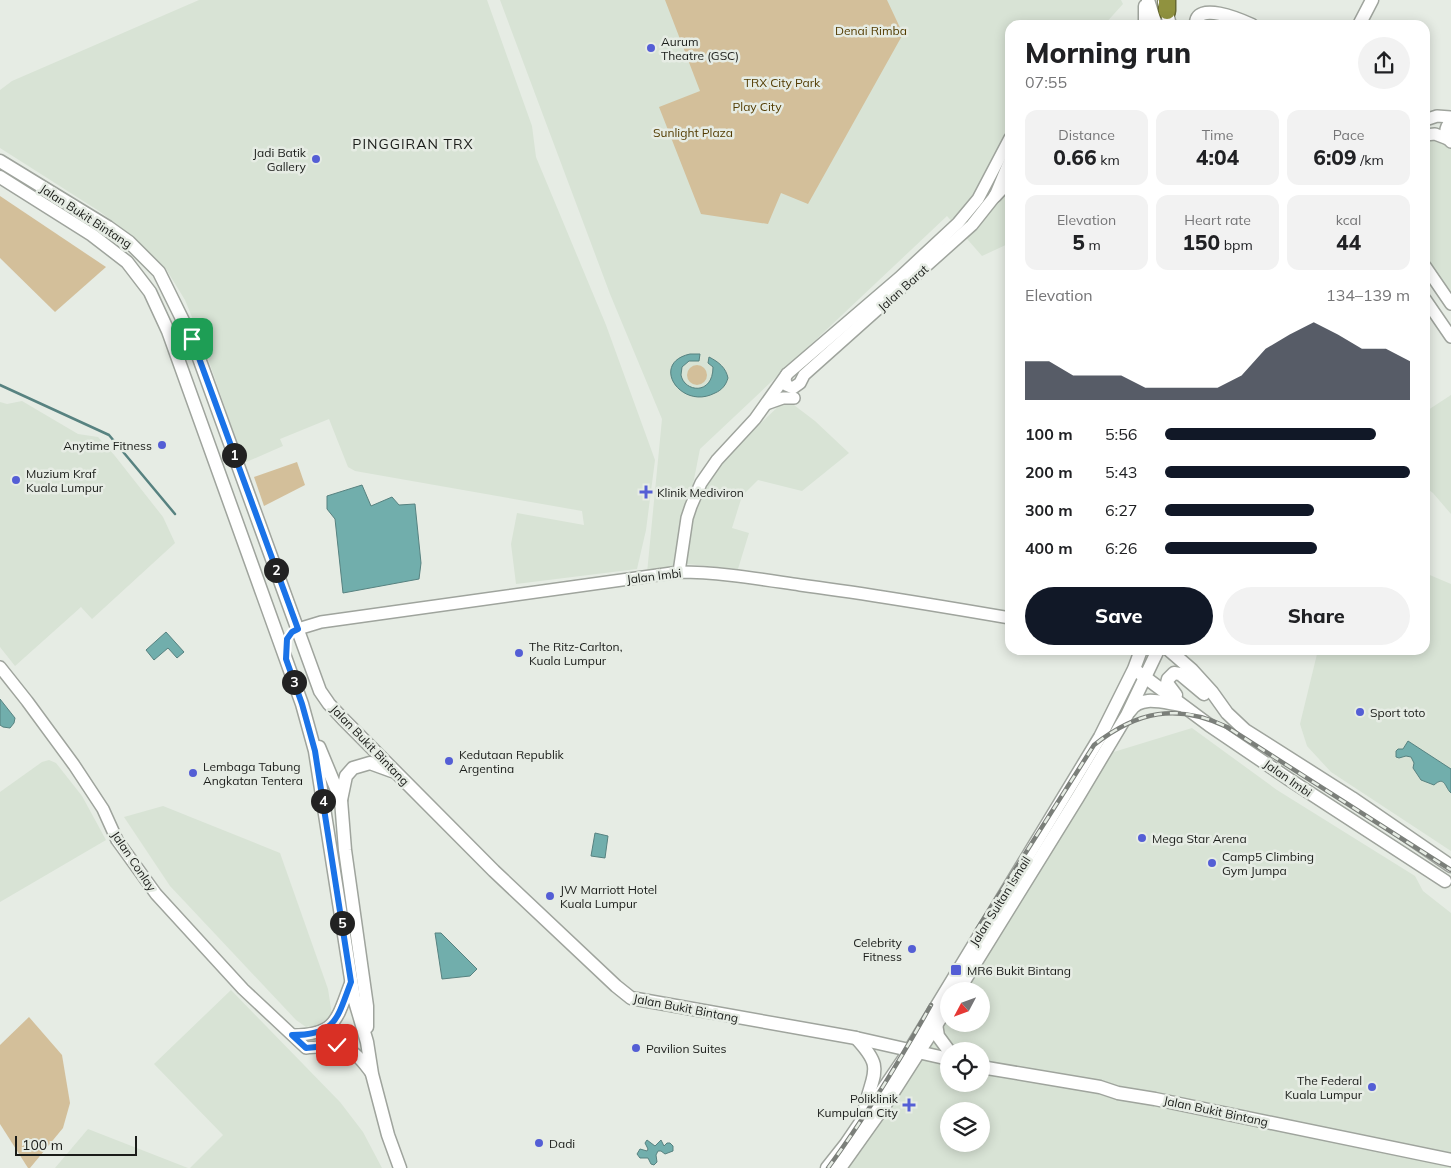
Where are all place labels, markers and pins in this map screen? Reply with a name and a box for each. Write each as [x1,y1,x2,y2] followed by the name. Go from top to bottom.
[661,34,739,63] place label: Aurum Theatre (GSC)
[645,42,657,54] marker: Aurum Theatre (GSC)
[253,145,307,174] place label: Jadi Batik Gallery
[310,153,322,165] marker: Jadi Batik Gallery
[171,318,213,360] pin
[63,438,152,453] place label: Anytime Fitness
[156,439,168,451] marker: Anytime Fitness
[222,442,246,468] pin: 1
[26,466,104,495] place label: Muzium Kraf Kuala Lumpur
[10,474,22,486] marker: Muzium Kraf Kuala Lumpur
[639,485,653,499] marker: Klinik Mediviron
[657,485,744,500] place label: Klinik Mediviron
[264,558,288,582] pin: 2
[529,639,622,668] place label: The Ritz-Carlton, Kuala Lumpur
[513,647,525,659] marker: The Ritz-Carlton, Kuala Lumpur
[282,670,306,694] pin: 3
[1370,705,1426,720] place label: Sport toto
[1354,706,1366,718] marker: Sport toto
[459,747,565,776] place label: Kedutaan Republik Argentina
[443,755,455,767] marker: Kedutaan Republik Argentina
[203,759,303,788] place label: Lembaga Tabung Angkatan Tentera
[187,767,199,779] marker: Lembaga Tabung Angkatan Tentera
[310,788,336,814] pin: 4
[1152,831,1247,846] place label: Mega Star Arena
[1136,832,1148,844] marker: Mega Star Arena
[1222,849,1314,878] place label: Camp5 Climbing Gym Jumpa
[1206,857,1218,869] marker: Camp5 Climbing Gym Jumpa
[560,882,657,911] place label: JW Marriott Hotel Kuala Lumpur
[544,890,556,902] marker: JW Marriott Hotel Kuala Lumpur
[330,910,354,936] pin: 5
[853,935,903,964] place label: Celebrity Fitness
[906,943,918,955] marker: Celebrity Fitness
[949,963,963,977] marker: MR6 Bukit Bintang
[967,963,1071,978] place label: MR6 Bukit Bintang
[316,1024,358,1066] pin
[646,1041,727,1056] place label: Pavilion Suites
[630,1042,642,1054] marker: Pavilion Suites
[1285,1073,1363,1102] place label: The Federal Kuala Lumpur
[1366,1081,1378,1093] marker: The Federal Kuala Lumpur
[817,1091,899,1120] place label: Poliklinik Kumpulan City
[902,1098,916,1112] marker: Poliklinik Kumpulan City
[549,1136,575,1151] place label: Dadi
[533,1137,545,1149] marker: Dadi

